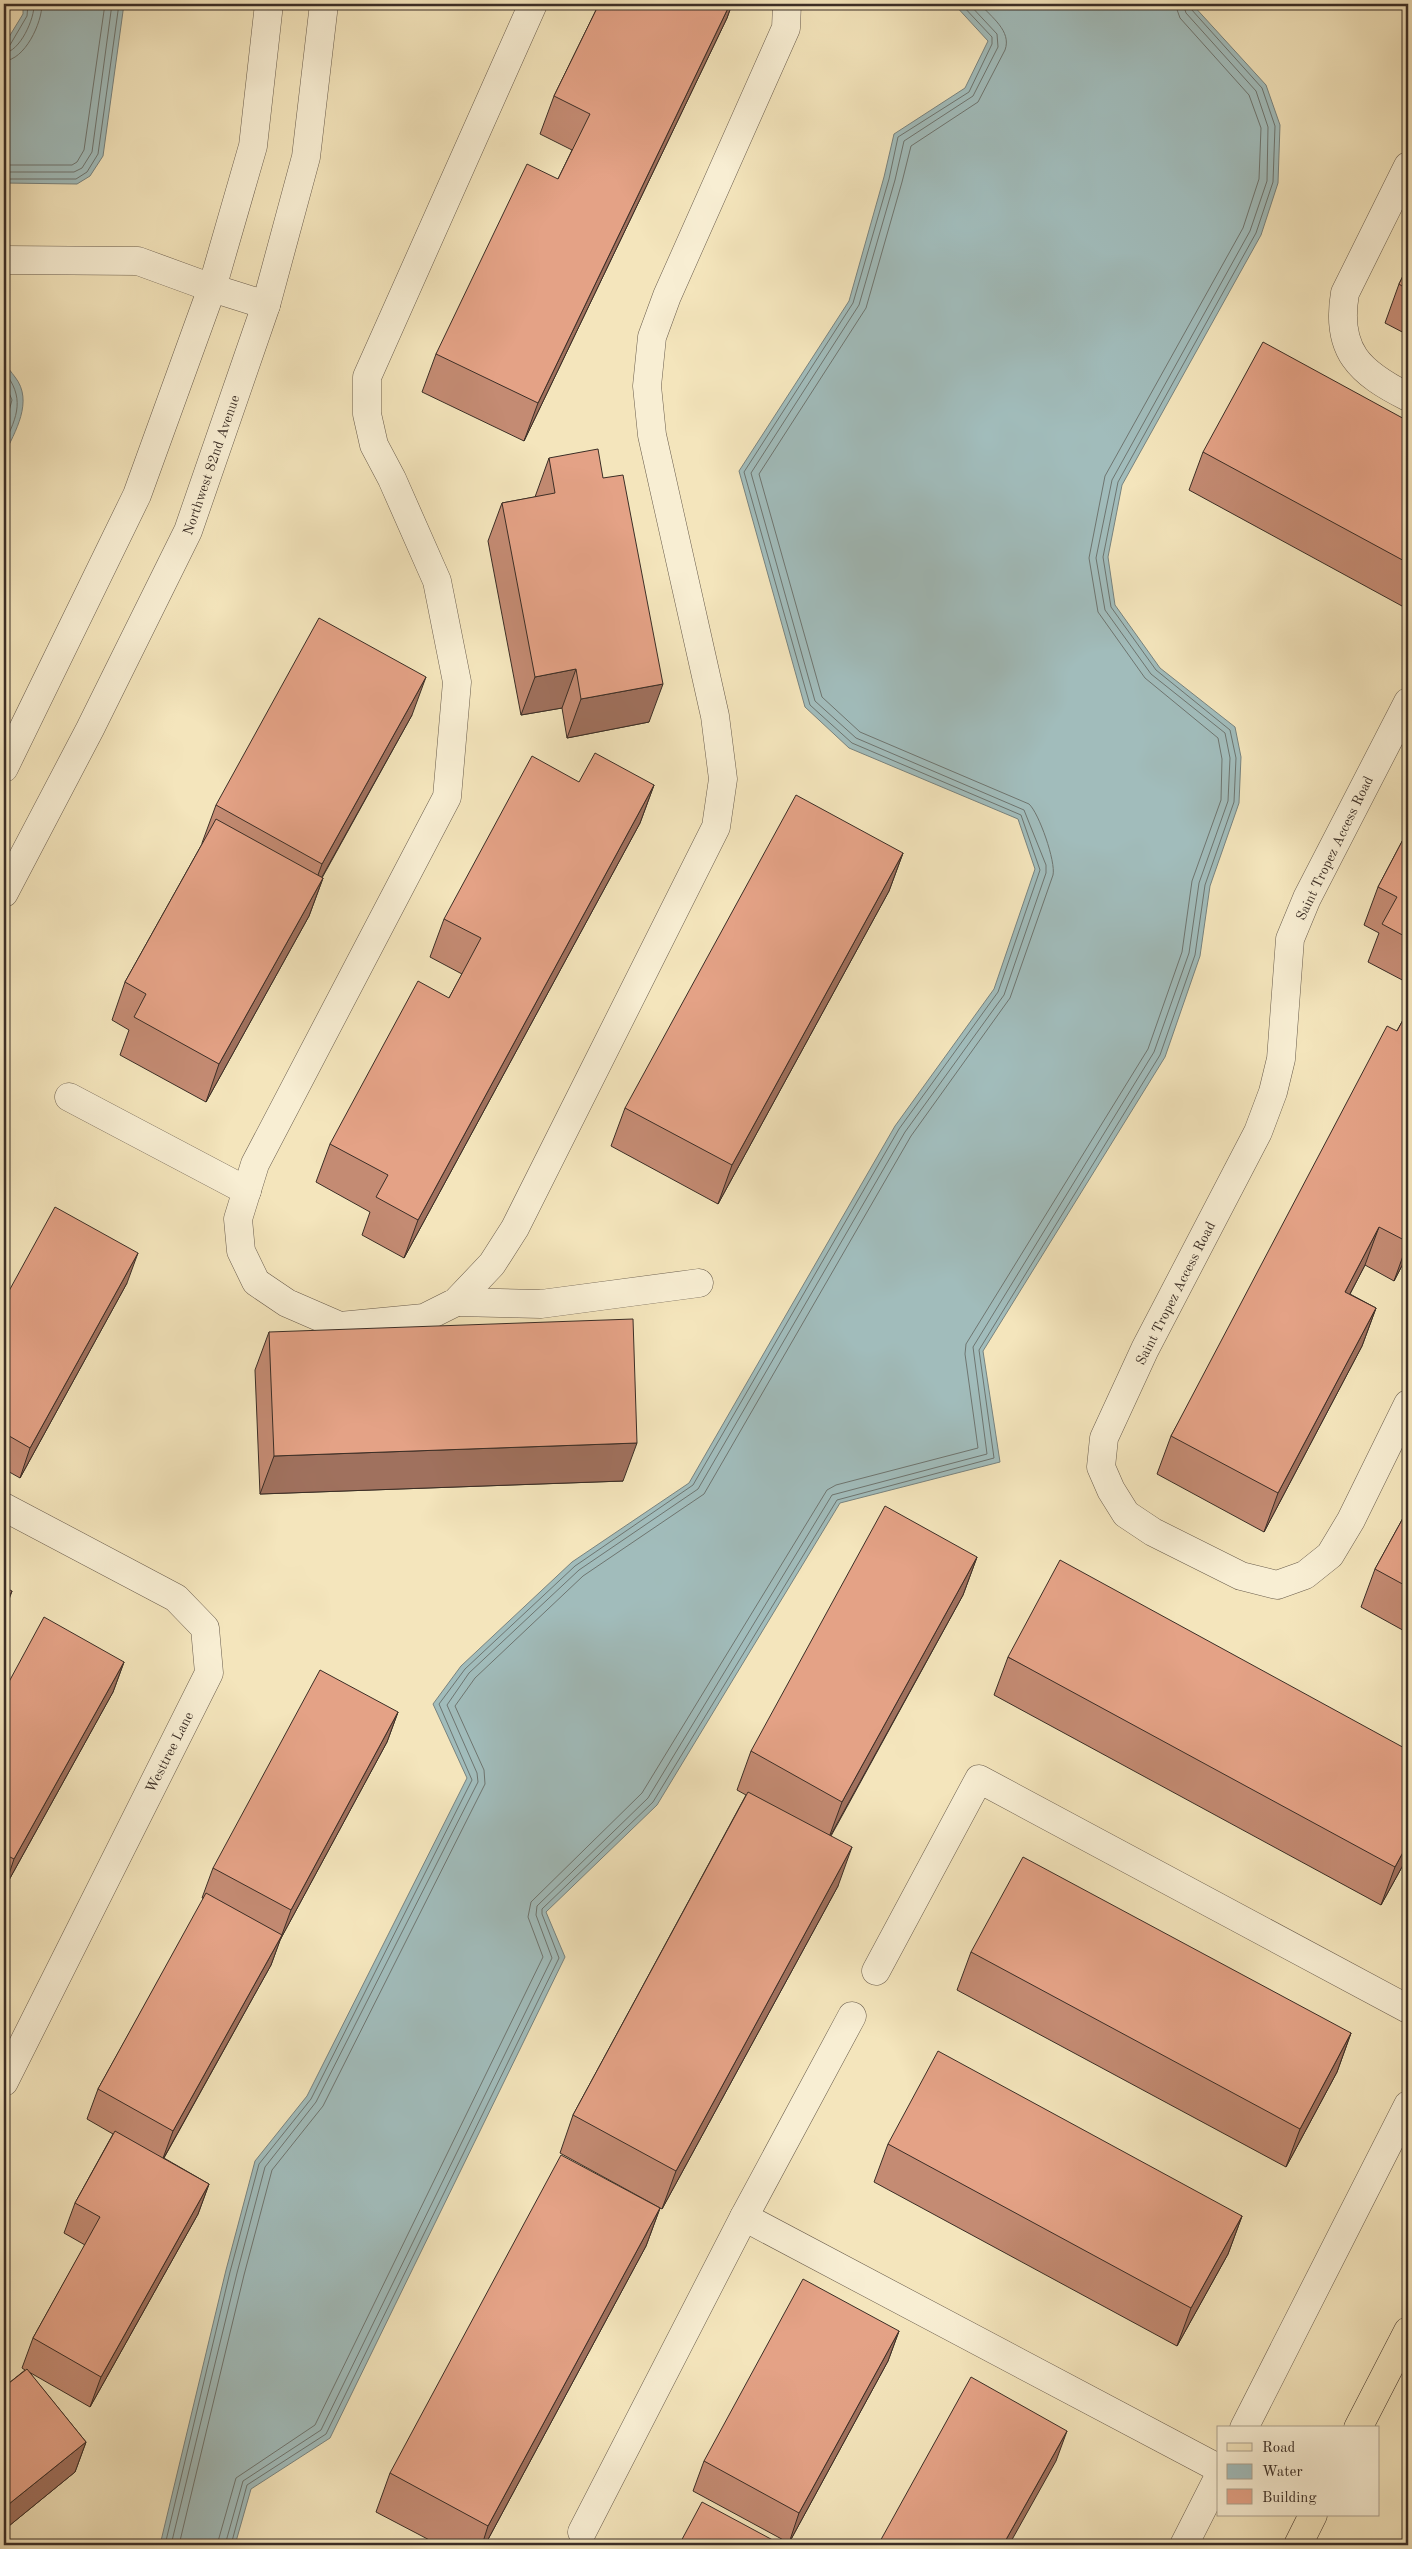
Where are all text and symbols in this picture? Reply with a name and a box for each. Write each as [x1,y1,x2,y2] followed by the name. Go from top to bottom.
[181,393,242,537] street label: Northwest 82nd Avenue
[1294,774,1376,923] street label: Saint Tropez Access Road
[1134,1220,1218,1367] street label: Saint Tropez Access Road
[144,1710,196,1795] street label: Westtree Lane
[1217,2426,1380,2516] legend
[1262,2441,1296,2456] text: Road
[1262,2465,1303,2480] text: Water
[1262,2491,1317,2506] text: Building

